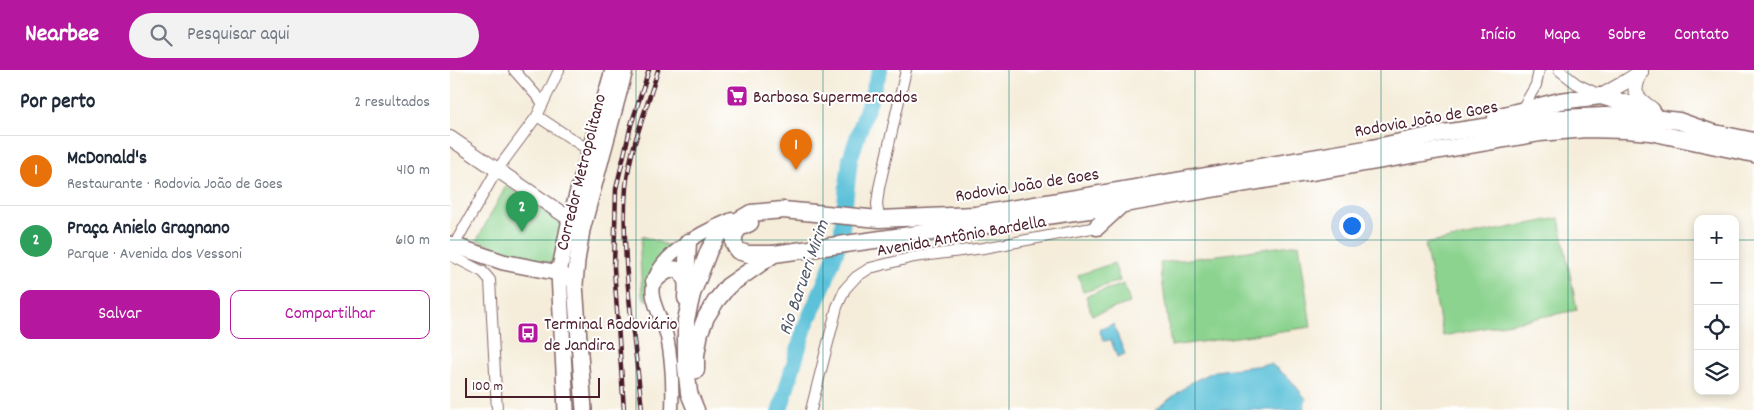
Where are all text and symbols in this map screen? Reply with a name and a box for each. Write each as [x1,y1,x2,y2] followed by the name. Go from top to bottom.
[129,13,479,58] search box
[25,18,99,52] text: Nearbee
[147,21,175,49] icon: search
[187,22,290,49] text: Pesquisar aqui
[1480,23,1516,48] text: Início
[1544,23,1580,48] text: Mapa
[1608,23,1646,48] text: Sobre
[1674,23,1729,48] text: Contato
[725,84,749,108] supermarket icon: Barbosa Supermercados
[753,86,918,111] place label: Barbosa Supermercados
[20,88,95,118] text: Por perto
[354,91,430,114] text: 2 resultados
[551,92,614,254] street label: Corredor Metropolitano
[1353,96,1500,145] street label: Rodovia João de Goes
[780,129,812,170] pin: 1
[67,146,147,173] text: McDonald's
[34,159,38,182] text: 1
[396,159,430,182] text: 410 m
[954,163,1101,210] street label: Rodovia João de Goes
[67,173,283,196] text: Restaurante · Rodovia João de Goes
[506,191,538,232] pin: 2
[875,210,1049,265] street label: Avenida Antônio Bardella
[1339,213,1365,239] your location
[1694,215,1739,395] map controls
[1694,215,1739,260] button: +
[67,216,230,243] text: Praça Anielo Gragnano
[773,216,838,339] water label: Rio Barueri Mirim
[33,229,40,252] text: 2
[395,229,430,252] text: 610 m
[67,243,242,266] text: Parque · Avenida dos Vessoni
[1694,260,1739,305] button: −
[20,290,220,339] button: Salvar
[230,290,430,339] button: Compartilhar
[1694,305,1739,350] button: locate
[544,313,678,359] place label: Terminal Rodoviário de Jandira
[516,321,540,345] bus stop icon: Terminal Rodoviário de Jandira
[1694,350,1739,395] button: layers
[465,375,600,398] scale bar
[472,377,503,397] text: 100 m

